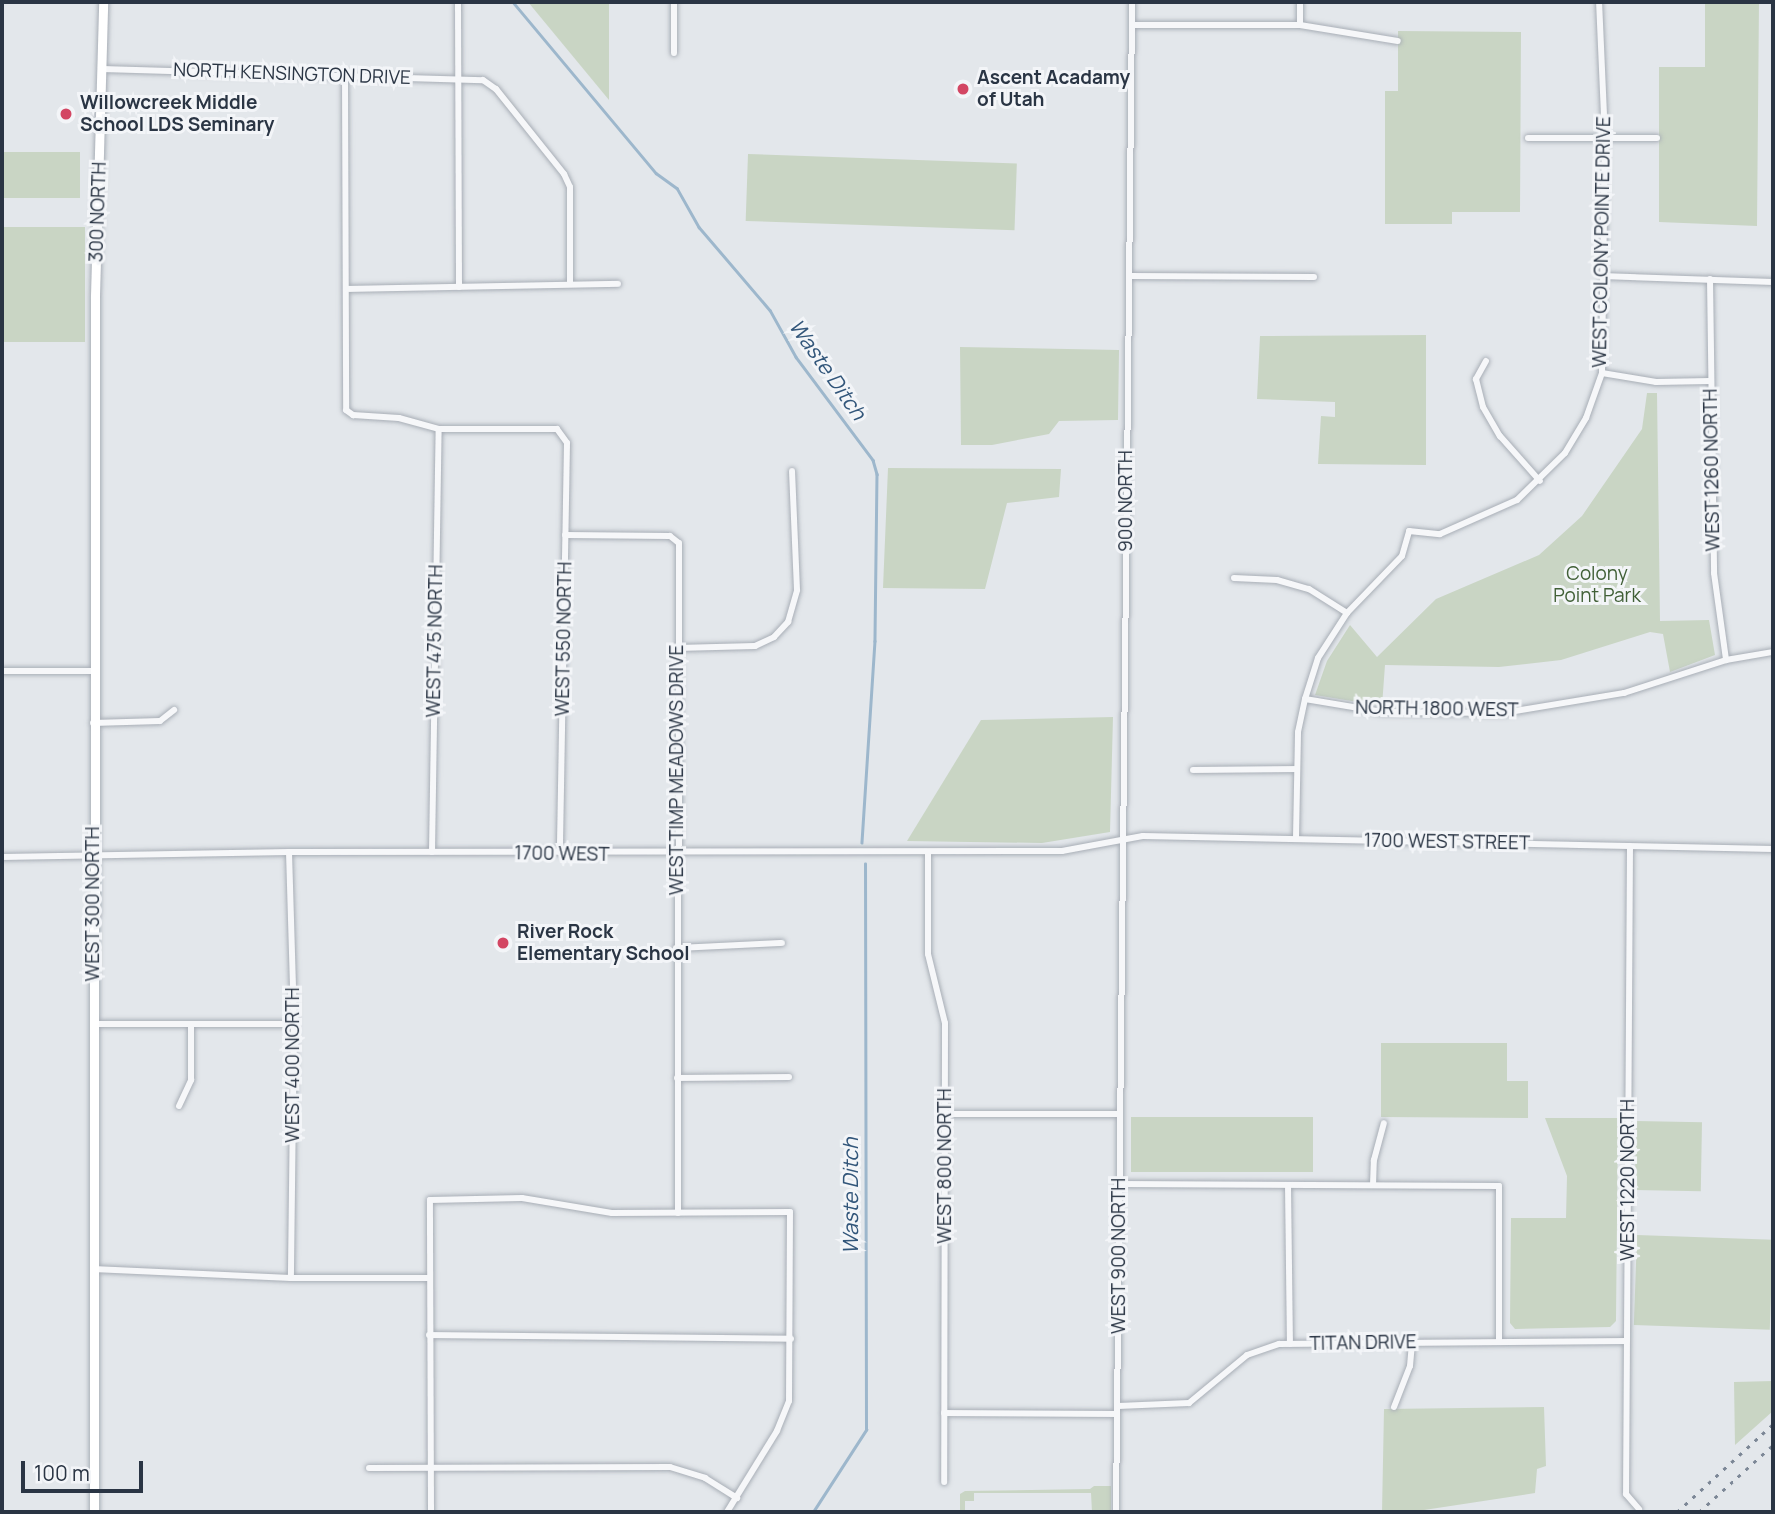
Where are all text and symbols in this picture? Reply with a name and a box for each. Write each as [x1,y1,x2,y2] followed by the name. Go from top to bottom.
[173,58,411,90] street label: NORTH KENSINGTON DRIVE
[977,67,1130,111] place label: Ascent Acadamy of Utah
[955,81,971,97] marker: Ascent Acadamy of Utah
[80,92,274,136] place label: Willowcreek Middle School LDS Seminary
[58,106,74,122] marker: Willowcreek Middle School LDS Seminary
[1588,115,1616,369] street label: WEST COLONY POINTE DRIVE
[85,161,111,263] street label: 300 NORTH
[784,314,872,424] water label: Waste Ditch
[1699,388,1725,552] street label: WEST 1260 NORTH
[1115,450,1137,552] street label: 900 NORTH
[551,561,577,717] street label: WEST 550 NORTH
[1553,563,1641,607] park label: Colony Point Park
[422,564,448,718] street label: WEST 475 NORTH
[666,644,688,896] street label: WEST TIMP MEADOWS DRIVE
[1355,696,1519,722] street label: NORTH 1800 WEST
[82,826,104,982] street label: WEST 300 NORTH
[1363,829,1531,855] street label: 1700 WEST STREET
[514,842,610,866] street label: 1700 WEST
[517,921,690,965] place label: River Rock Elementary School
[495,935,511,951] marker: River Rock Elementary School
[282,987,304,1143] street label: WEST 400 NORTH
[934,1088,956,1244] street label: WEST 800 NORTH
[1617,1099,1639,1261] street label: WEST 1220 NORTH
[837,1138,863,1254] water label: Waste Ditch
[1108,1178,1130,1334] street label: WEST 900 NORTH
[1309,1331,1417,1355] street label: TITAN DRIVE
[24,1448,147,1492] scale bar
[34,1459,90,1487] text: 100 m

